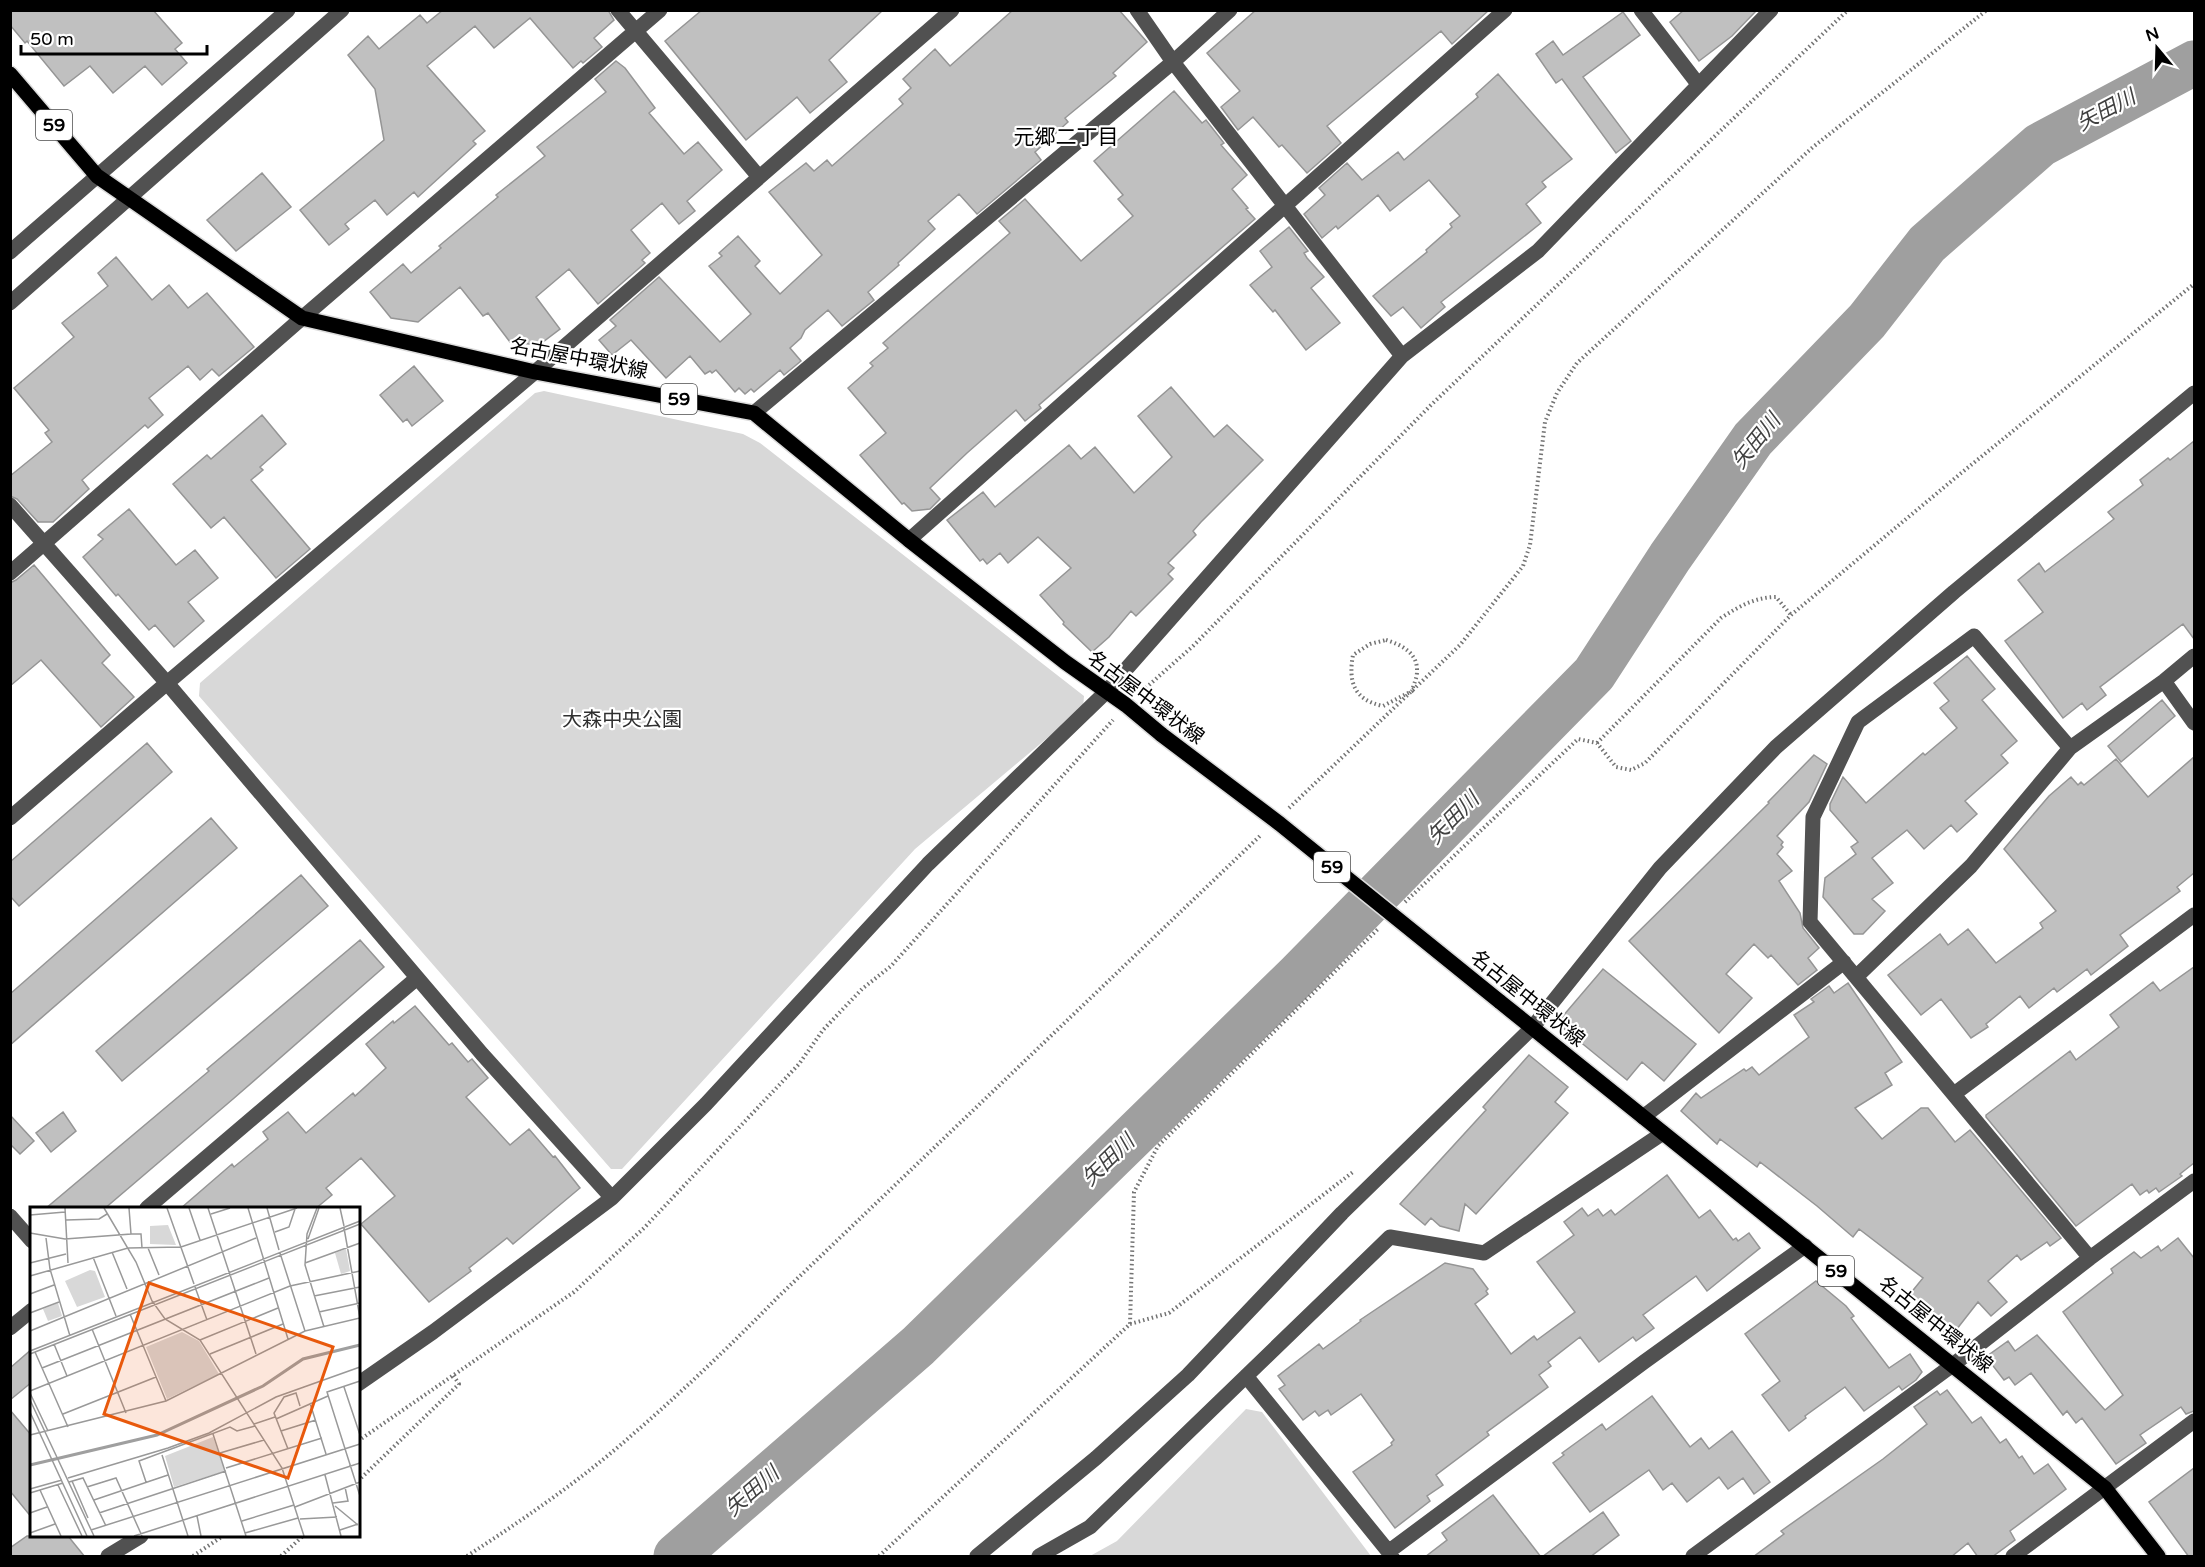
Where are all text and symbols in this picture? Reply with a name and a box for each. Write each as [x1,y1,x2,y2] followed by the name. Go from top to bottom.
[21,18,207,56] scale bar
[2127,18,2187,78] north arrow
[2143,23,2162,46] text: N
[30,28,74,50] text: 50 m
[2073,84,2142,136] water label: 矢田川
[36,110,72,140] road number: 59
[1014,125,1119,150] district label: 元郷二丁目
[508,334,650,384] street label: 名古屋中環状線
[661,384,697,414] road number: 59
[1727,407,1787,474] water label: 矢田川
[1082,646,1209,750] street label: 名古屋中環状線
[562,708,682,732] park label: 大森中央公園
[1422,786,1486,849] water label: 矢田川
[1314,852,1350,882] road number: 59
[1465,945,1589,1052] street label: 名古屋中環状線
[1077,1128,1141,1191] water label: 矢田川
[30,1207,360,1537] inset map
[1818,1256,1854,1286] road number: 59
[1873,1271,1997,1378] street label: 名古屋中環状線
[720,1460,786,1521] water label: 矢田川

